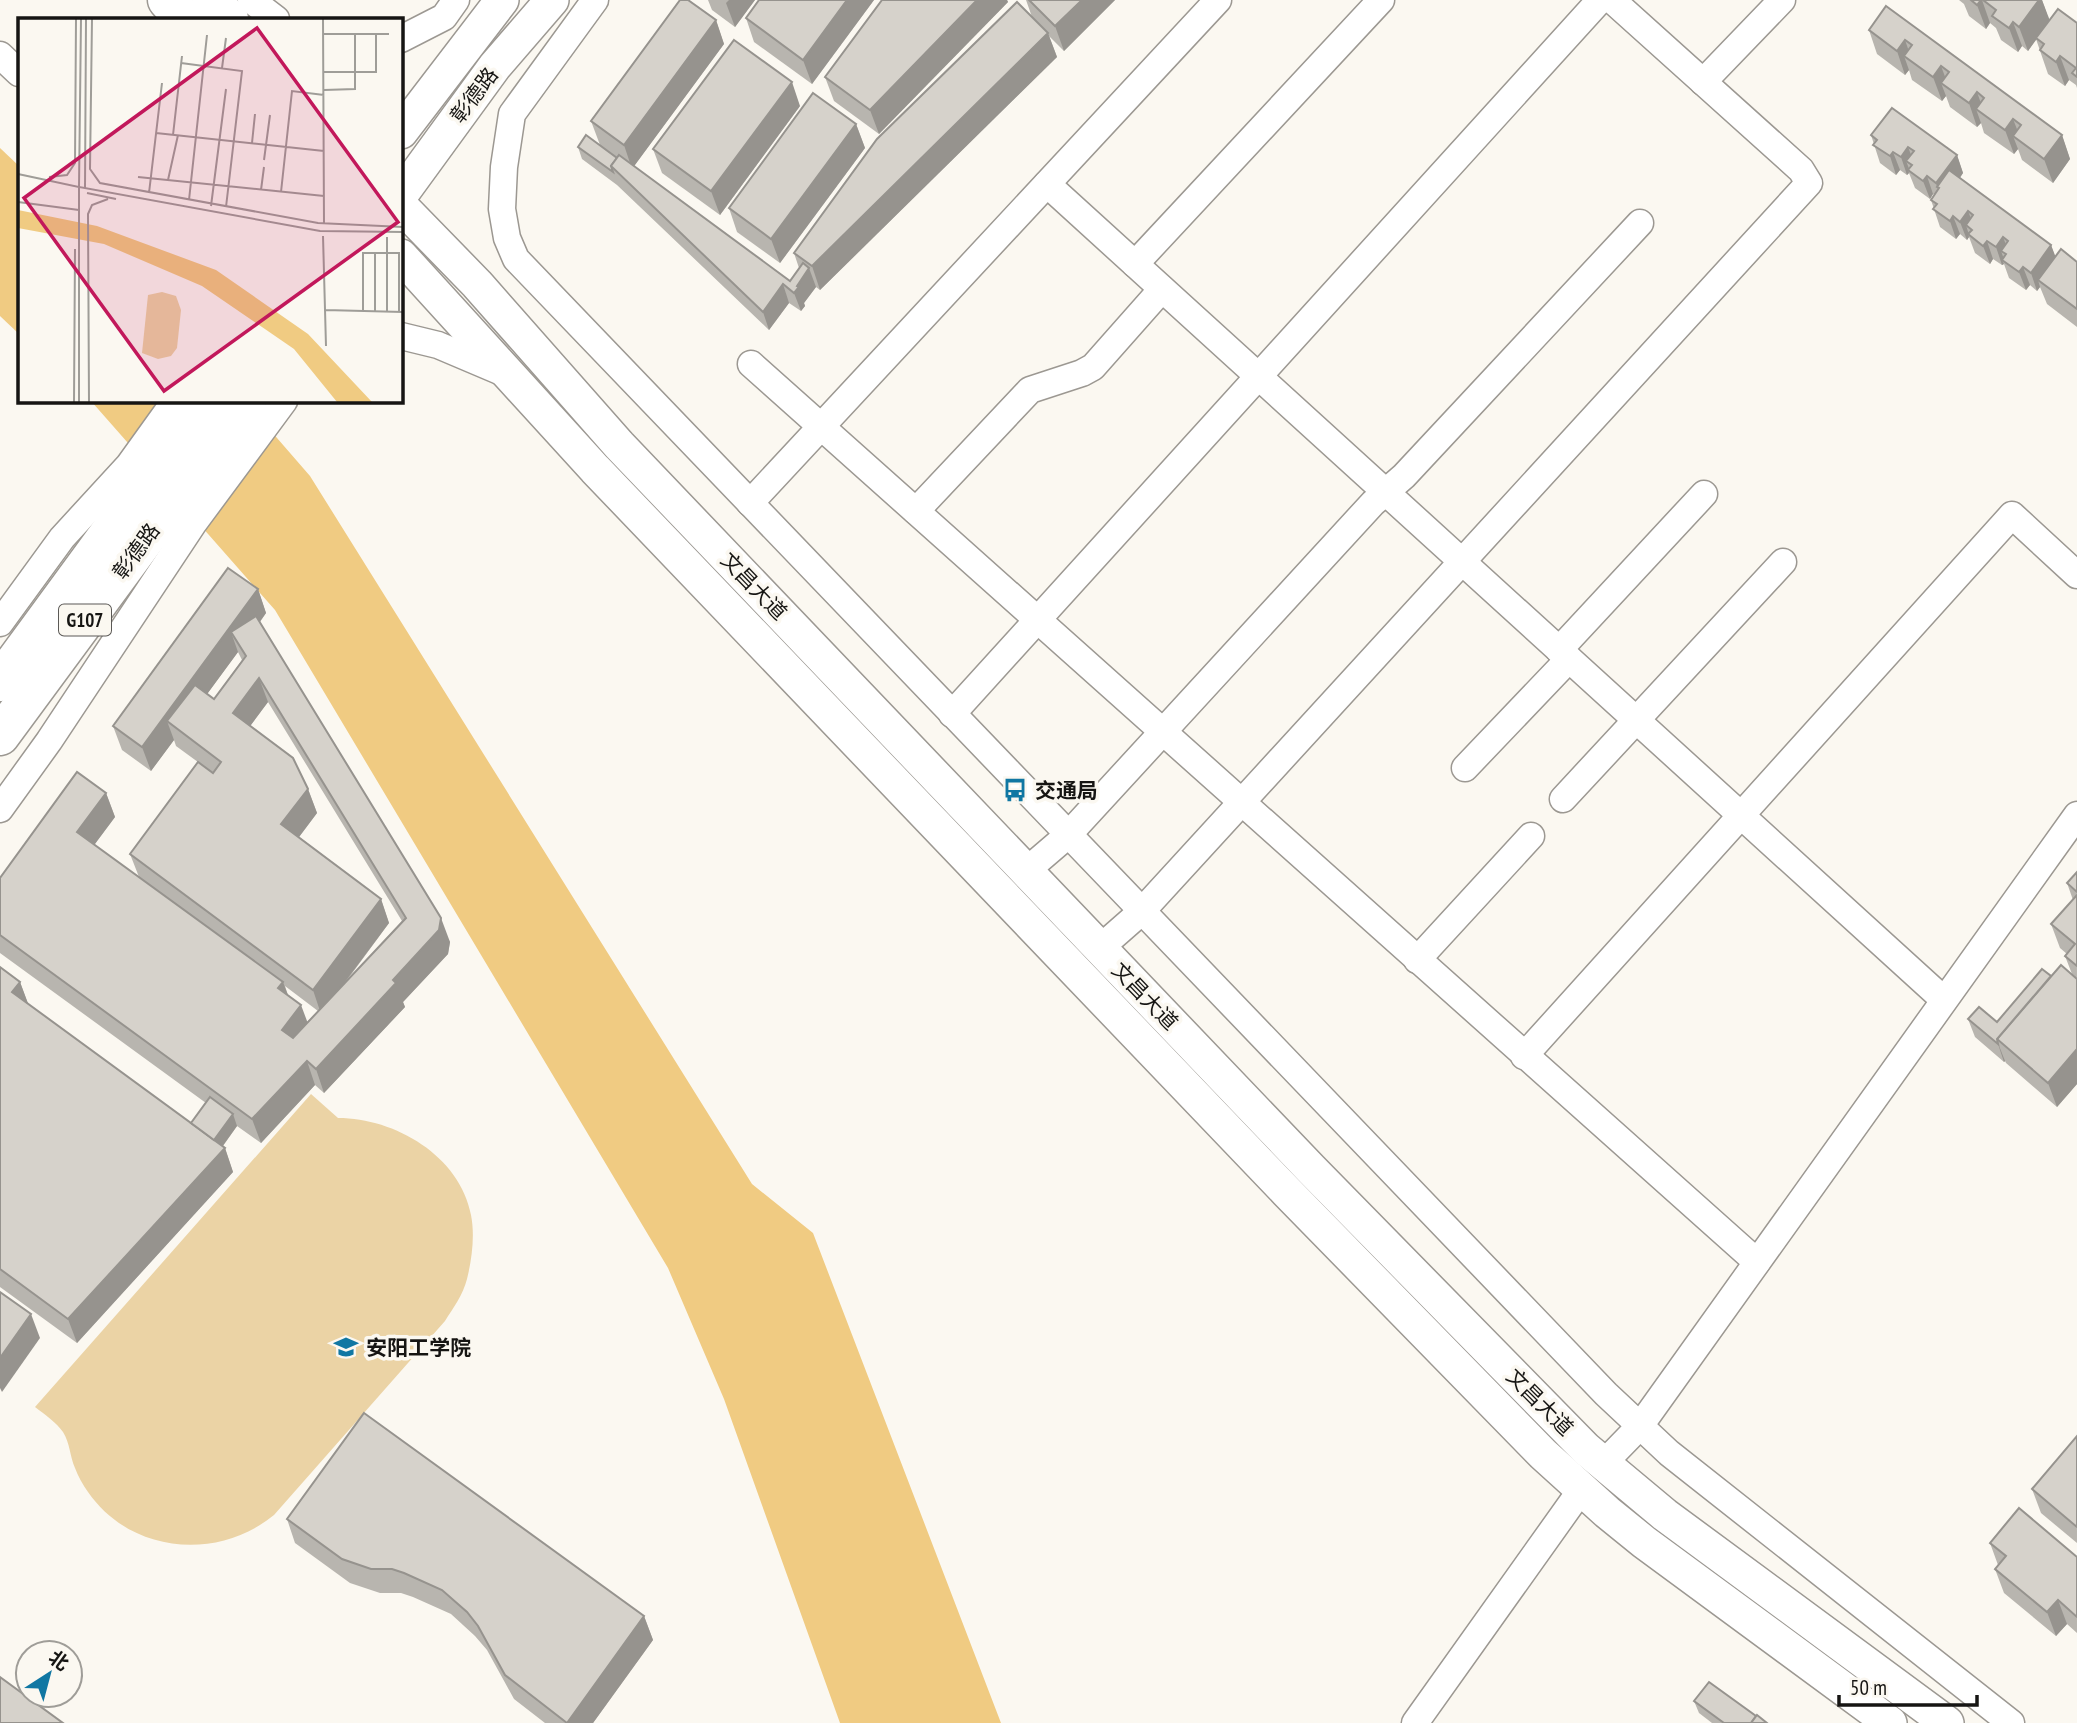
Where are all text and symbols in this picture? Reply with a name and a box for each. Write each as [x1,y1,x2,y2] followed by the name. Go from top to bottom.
[18,18,402,402] inset map
[444,62,504,128] street label: 彰德路
[107,518,165,584] street label: 彰德路
[715,546,793,626] street label: 文昌大道
[59,604,111,636] road number: G107
[1001,776,1029,804] bus stop icon: 交通局
[1035,777,1098,804] place label: 交通局
[1106,956,1184,1036] street label: 文昌大道
[332,1333,360,1361] school or university icon: 安阳工学院
[366,1334,471,1361] place label: 安阳工学院
[1501,1363,1579,1441] street label: 文昌大道
[14,1639,84,1709] north arrow
[44,1645,74,1676] text: 北
[1839,1664,1977,1708] scale bar
[1850,1674,1887,1701] text: 50 m

